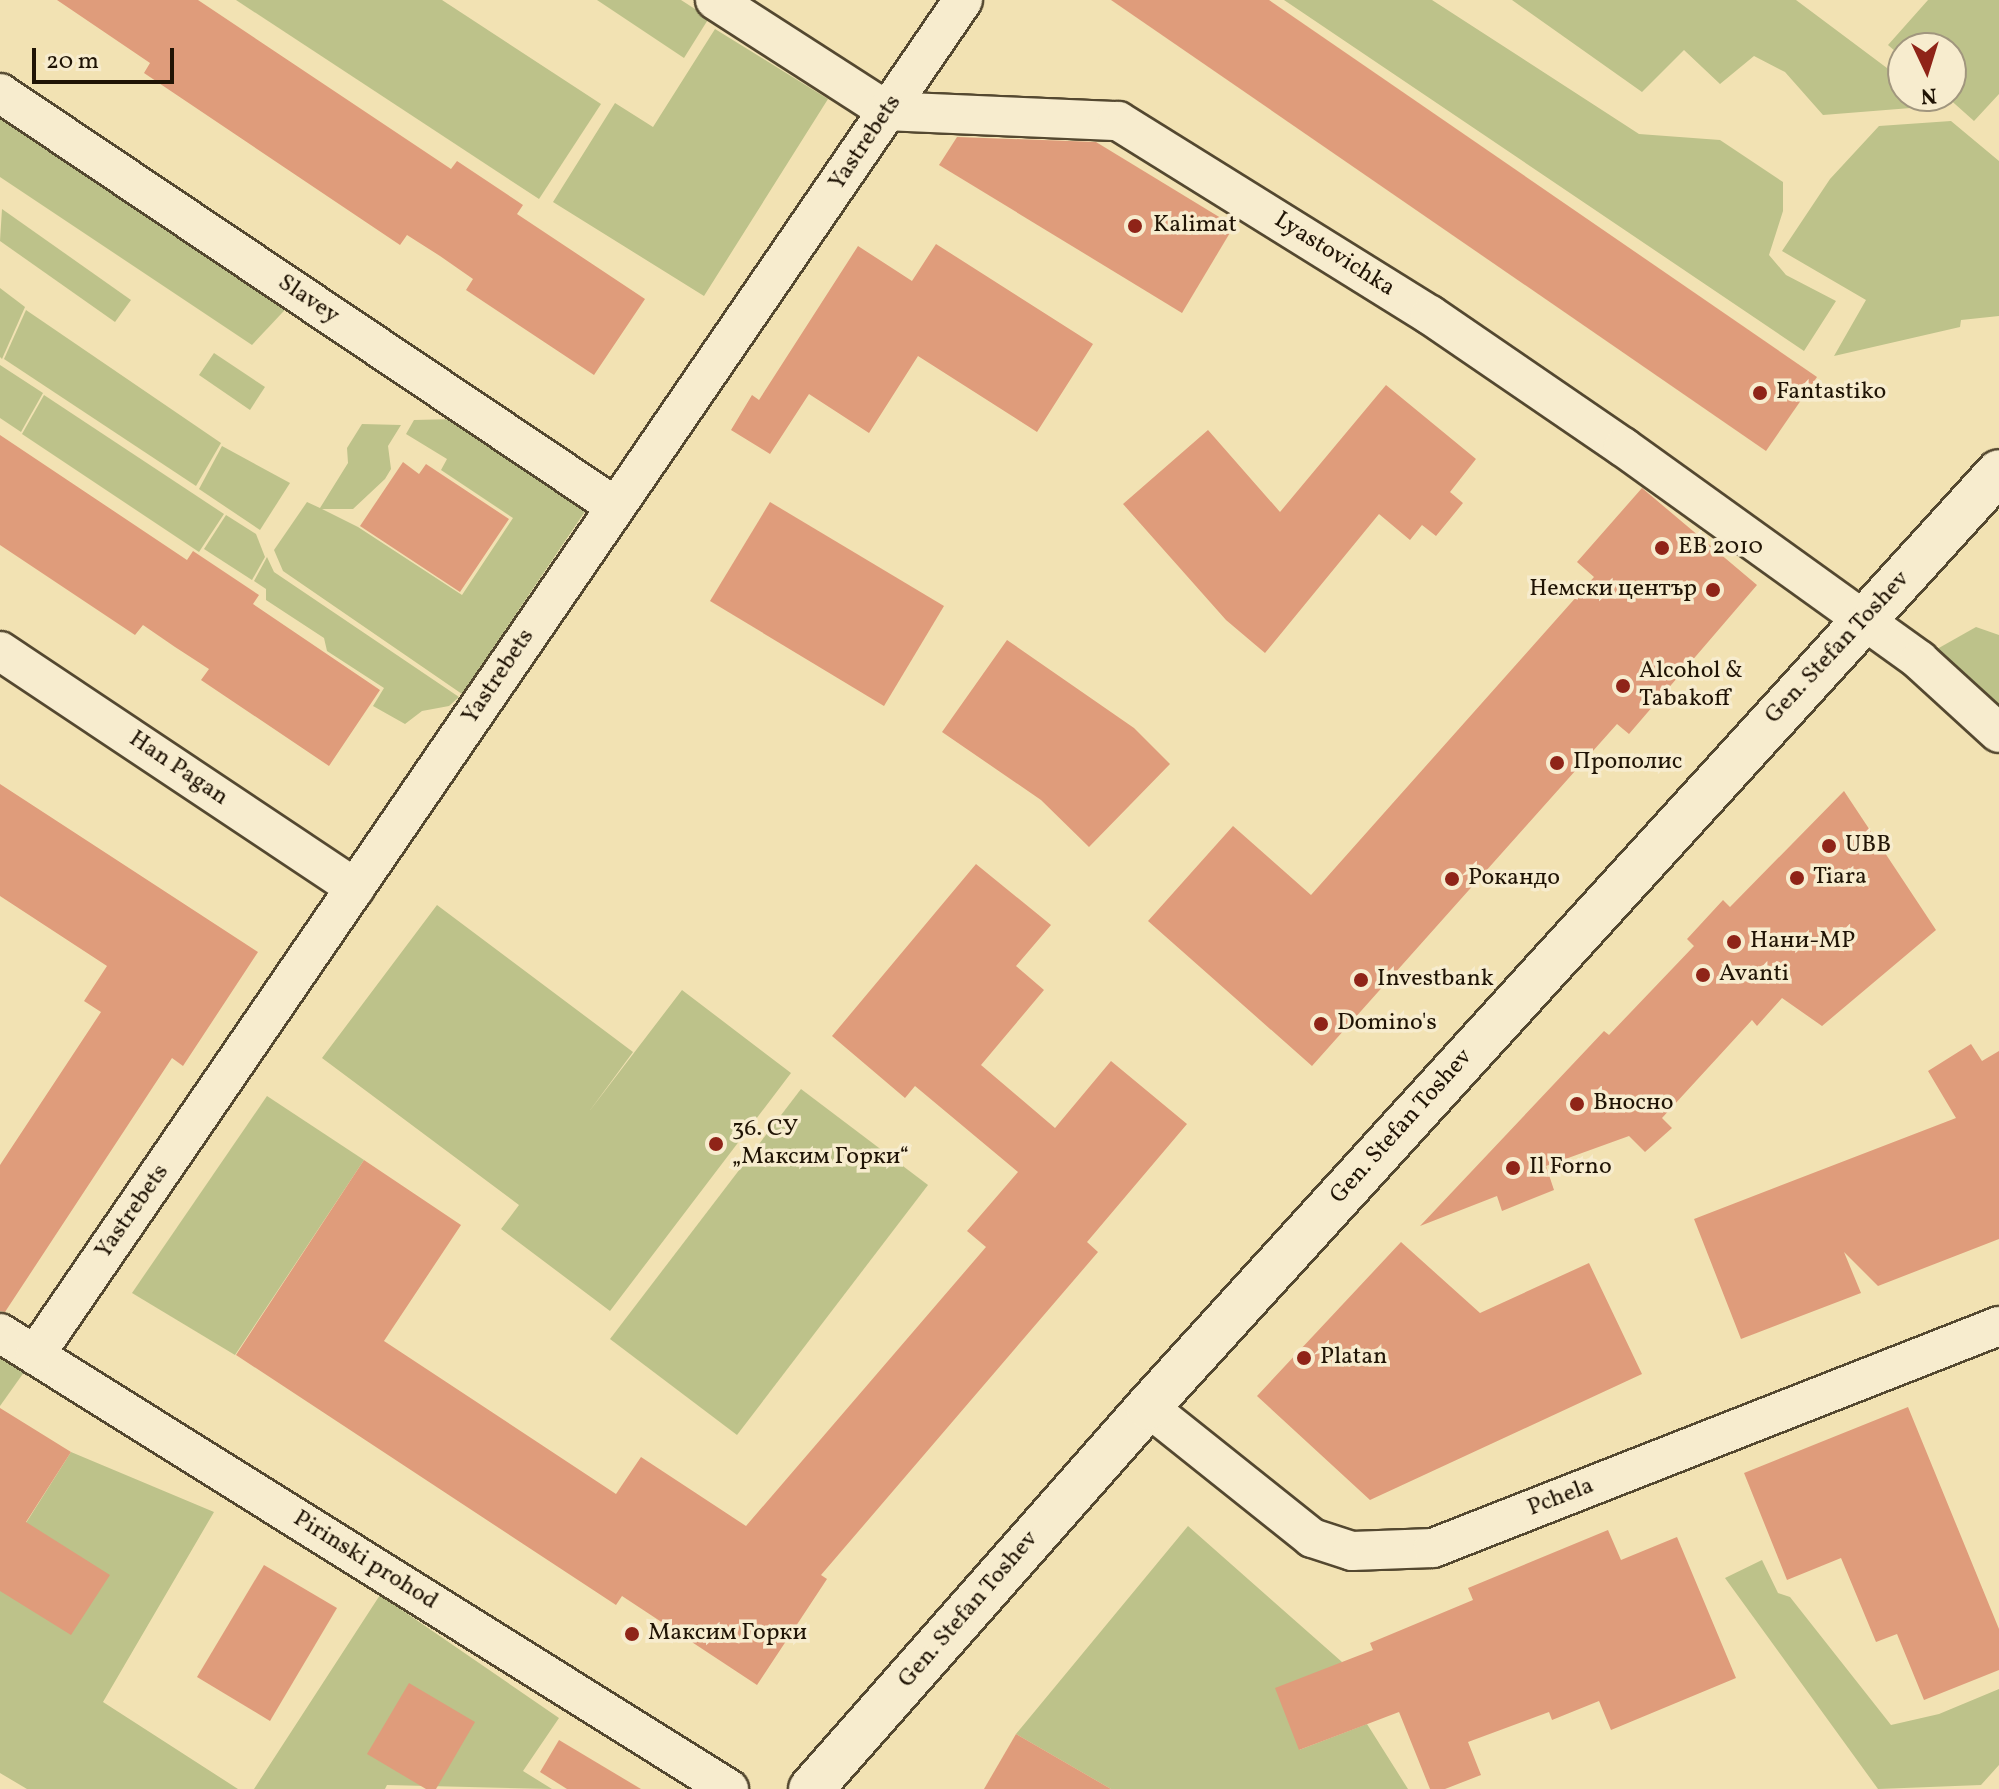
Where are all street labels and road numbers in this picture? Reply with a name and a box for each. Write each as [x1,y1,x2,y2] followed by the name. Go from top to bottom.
[824,90,908,196] street label: Yastrebets
[1268,206,1400,304] street label: Lyastovichka
[272,269,344,331] street label: Slavey
[1760,565,1916,731] street label: Gen. Stefan Toshev
[457,624,541,730] street label: Yastrebets
[123,725,233,813] street label: Han Pagan
[1325,1043,1479,1211] street label: Gen. Stefan Toshev
[90,1159,176,1265] street label: Yastrebets
[1524,1472,1598,1524] street label: Pchela
[287,1505,443,1617] street label: Pirinski prohod
[893,1525,1045,1695] street label: Gen. Stefan Toshev

